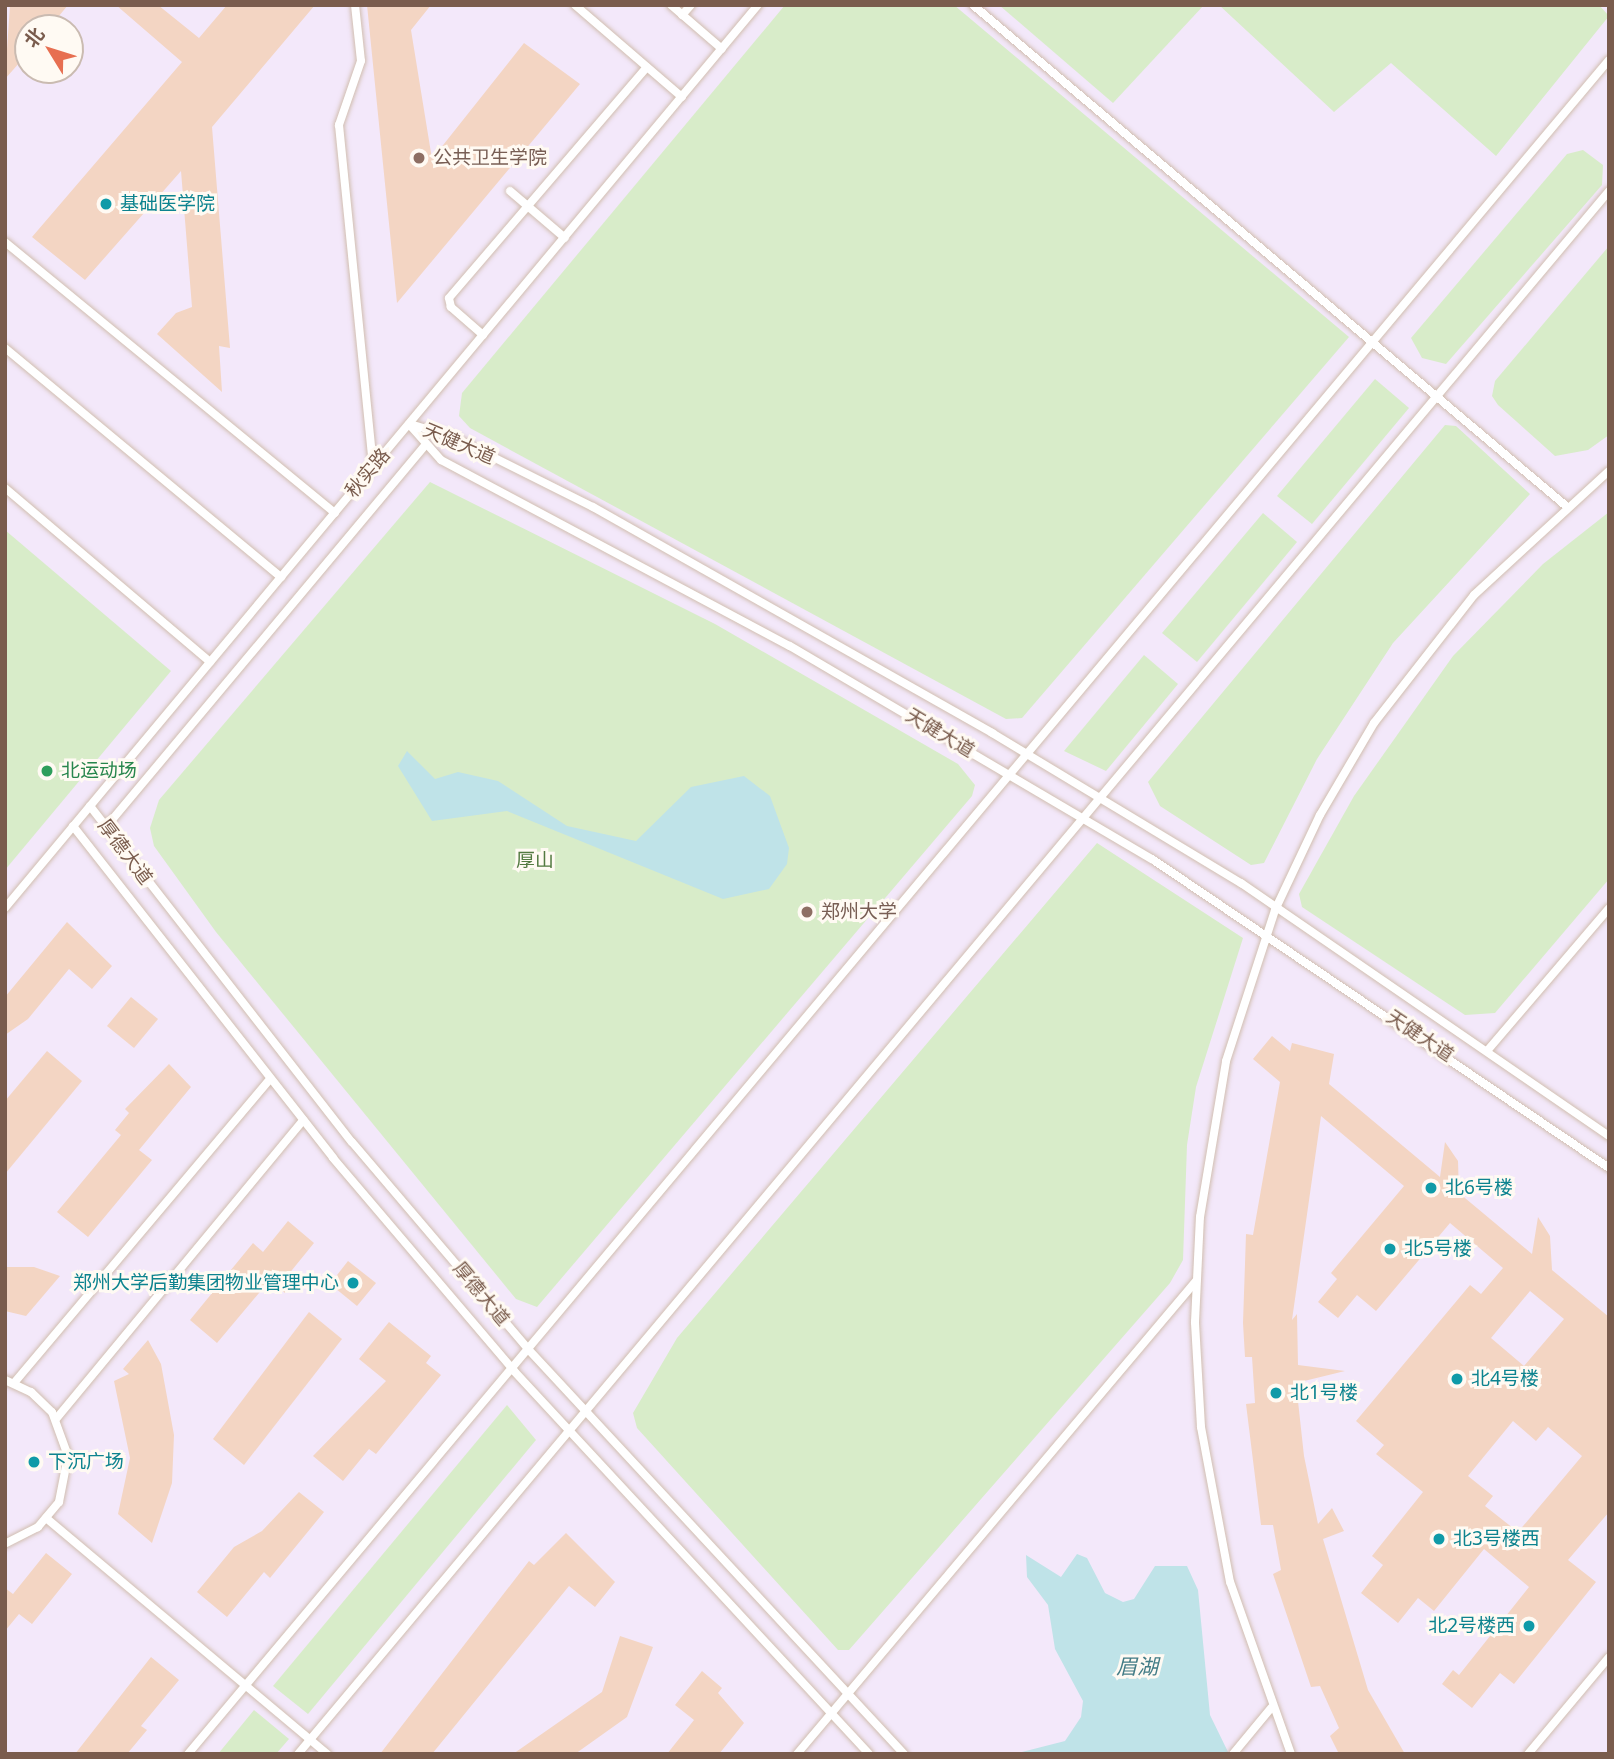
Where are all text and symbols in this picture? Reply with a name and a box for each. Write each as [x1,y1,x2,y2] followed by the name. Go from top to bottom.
[14,14,84,84] north arrow
[18,22,50,53] text: 北
[433,147,547,169] place label: 公共卫生学院
[411,150,427,166] marker: 公共卫生学院
[120,193,215,215] place label: 基础医学院
[98,196,114,212] marker: 基础医学院
[420,419,498,469] street label: 天健大道
[341,444,395,502] street label: 秋实路
[902,704,978,762] street label: 天健大道
[61,760,137,782] place label: 北运动场
[39,763,55,779] marker: 北运动场
[93,815,157,889] street label: 厚德大道
[516,850,554,872] park label: 厚山
[821,901,897,923] place label: 郑州大学
[799,904,815,920] marker: 郑州大学
[1382,1005,1458,1067] street label: 天健大道
[1445,1177,1513,1199] place label: 北6号楼
[1423,1180,1439,1196] marker: 北6号楼
[1404,1238,1472,1260] place label: 北5号楼
[1382,1241,1398,1257] marker: 北5号楼
[448,1258,514,1330] street label: 厚德大道
[73,1272,339,1294] place label: 郑州大学后勤集团物业管理中心
[345,1275,361,1291] marker: 郑州大学后勤集团物业管理中心
[1471,1368,1539,1390] place label: 北4号楼
[1449,1371,1465,1387] marker: 北4号楼
[1290,1382,1358,1404] place label: 北1号楼
[1268,1385,1284,1401] marker: 北1号楼
[48,1451,124,1473] place label: 下沉广场
[26,1454,42,1470] marker: 下沉广场
[1453,1528,1540,1550] place label: 北3号楼西
[1431,1531,1447,1547] marker: 北3号楼西
[1428,1615,1515,1637] place label: 北2号楼西
[1521,1618,1537,1634] marker: 北2号楼西
[1116,1653,1158,1679] water label: 眉湖

